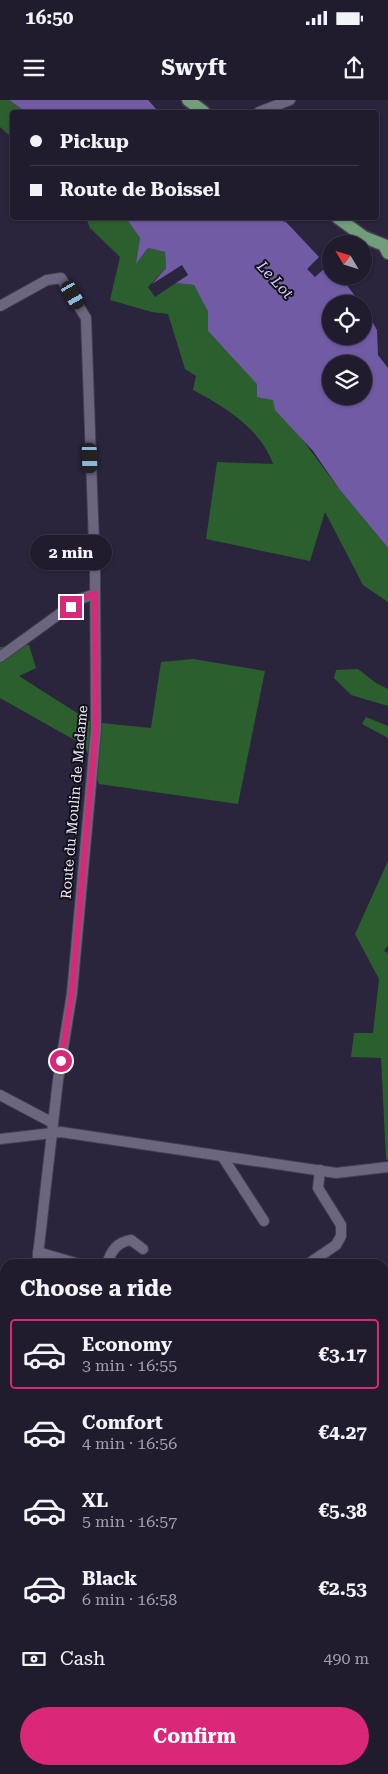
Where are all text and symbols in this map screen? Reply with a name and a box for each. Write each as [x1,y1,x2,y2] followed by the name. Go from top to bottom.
[25,6,74,29] text: 16:50
[20,54,48,82] icon: menu
[340,54,368,82] icon: share
[161,55,227,80] text: Swyft
[60,130,129,153] text: Pickup
[60,178,220,201] text: Route de Boissel
[322,235,372,285] north arrow
[322,235,372,405] map controls
[253,257,297,303] water label: Le Lot
[59,278,86,312] car
[322,295,372,345] button: locate
[322,355,372,405] button: layers
[81,443,98,473] car
[30,534,112,570] callout: 2 min
[49,543,93,562] text: 2 min
[60,596,82,618] route end
[58,704,90,899] street label: Route du Moulin de Madame
[50,1050,72,1072] route start
[20,1276,172,1301] text: Choose a ride
[22,1332,67,1377] icon: car
[82,1333,172,1356] text: Economy
[318,1343,367,1366] text: €3.17
[82,1356,177,1375] text: 3 min · 16:55
[22,1410,67,1455] icon: car
[82,1411,163,1434] text: Comfort
[318,1421,367,1444] text: €4.27
[82,1434,177,1453] text: 4 min · 16:56
[22,1488,67,1533] icon: car
[82,1489,108,1512] text: XL
[318,1499,367,1522] text: €5.38
[82,1512,177,1531] text: 5 min · 16:57
[22,1566,67,1611] icon: car
[82,1567,137,1590] text: Black
[318,1577,367,1600] text: €2.53
[82,1590,177,1609] text: 6 min · 16:58
[20,1645,48,1673] icon: cash
[60,1647,105,1670] text: Cash
[323,1649,369,1668] text: 490 m
[20,1707,369,1765] button: Confirm

